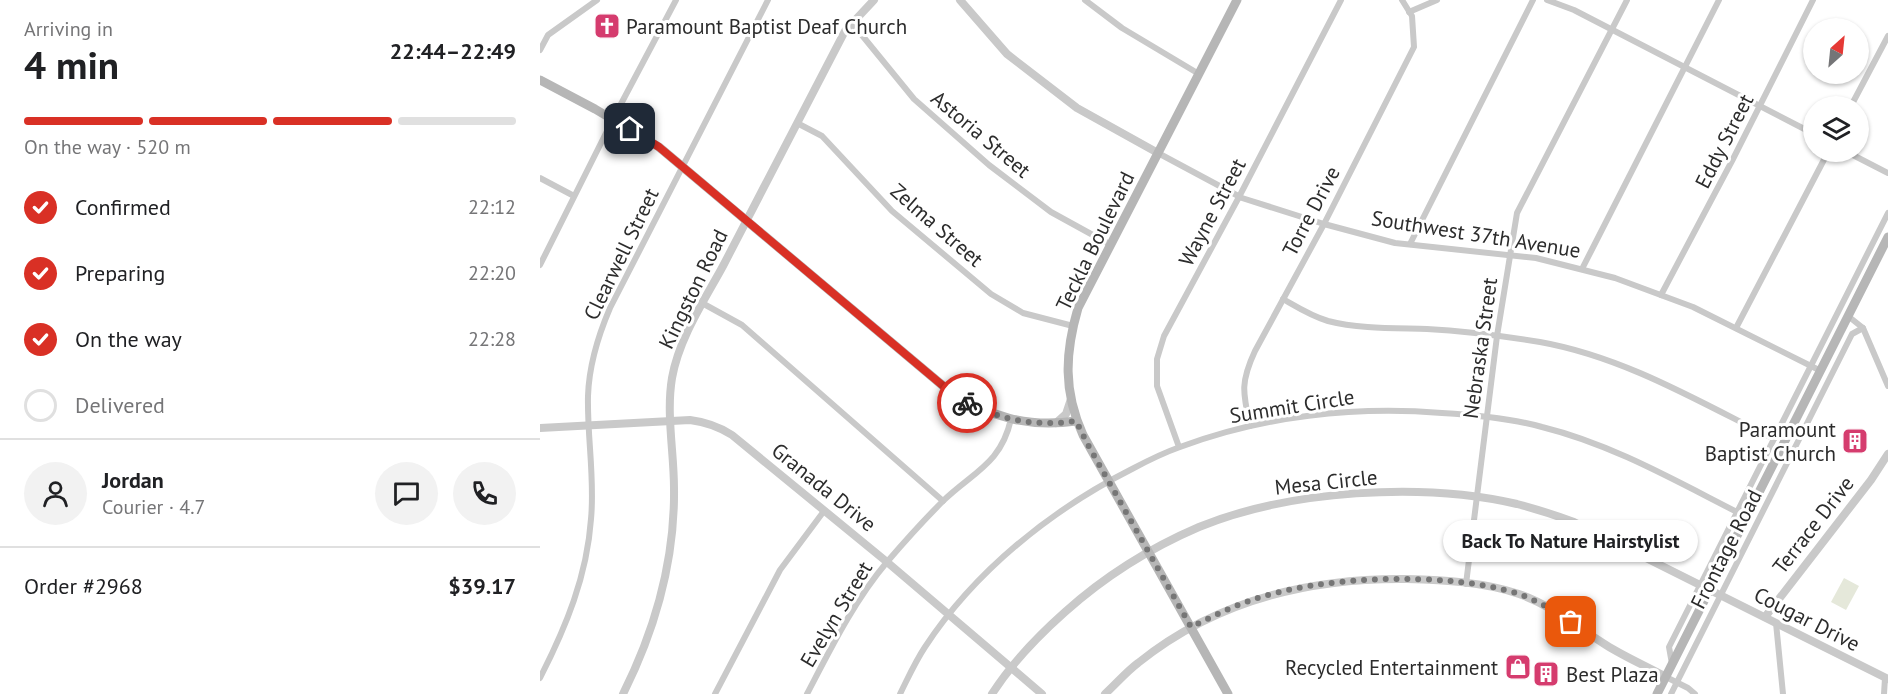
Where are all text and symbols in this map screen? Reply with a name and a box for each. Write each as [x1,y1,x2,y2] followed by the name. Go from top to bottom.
[592,11,622,41] church icon: Paramount Baptist Deaf Church
[626,13,907,40] place label: Paramount Baptist Deaf Church
[24,16,113,42] text: Arriving in
[1803,18,1869,84] north arrow
[1803,18,1869,162] map controls
[390,37,516,65] text: 22:44–22:49
[24,39,119,90] text: 4 min
[926,85,1036,183] street label: Astoria Street
[1689,89,1759,193] street label: Eddy Street
[1803,96,1869,162] button: layers
[604,103,655,154] pin
[613,112,646,145] icon: home
[24,134,191,160] text: On the way · 520 m
[1172,154,1252,270] street label: Wayne Street
[1276,161,1346,261] street label: Torre Drive
[1050,167,1140,315] street label: Teckla Boulevard
[885,177,989,273] street label: Zelma Street
[577,183,665,325] street label: Clearwell Street
[24,191,57,224] icon: check
[75,193,171,221] text: Confirmed
[468,194,516,220] text: 22:12
[1370,204,1582,264] street label: Southwest 37th Avenue
[652,225,734,353] street label: Kingston Road
[24,257,57,290] icon: check
[75,259,165,287] text: Preparing
[468,260,516,286] text: 22:20
[1457,276,1503,420] street label: Nebraska Street
[24,323,57,356] icon: check
[75,325,182,353] text: On the way
[468,326,516,352] text: 22:28
[937,373,997,433] courier
[1228,383,1356,429] street label: Summit Circle
[951,387,984,420] icon: bike
[75,391,165,419] text: Delivered
[1705,416,1836,467] place label: Paramount Baptist Church
[1840,426,1870,456] building icon: Paramount Baptist Church
[766,437,882,537] street label: Granada Drive
[24,462,87,525] button: person
[375,462,438,525] button: chat
[453,462,516,525] button: phone
[1273,463,1379,501] street label: Mesa Circle
[102,466,164,494] text: Jordan
[1766,471,1860,579] street label: Terrace Drive
[1684,485,1768,613] street label: Frontage Road
[102,494,205,520] text: Courier · 4.7
[1444,520,1698,562] callout: Back To Nature Hairstylist
[1461,528,1680,554] text: Back To Nature Hairstylist
[794,556,878,672] street label: Evelyn Street
[24,572,143,600] text: Order #2968
[448,572,516,600] text: $39.17
[1749,581,1865,657] street label: Cougar Drive
[1545,596,1596,647] pin
[1554,605,1587,638] icon: bag
[1503,652,1533,682] shop icon: Recycled Entertainment
[1285,654,1498,681] place label: Recycled Entertainment
[1531,659,1561,689] building icon: Best Plaza
[1566,661,1659,688] place label: Best Plaza

